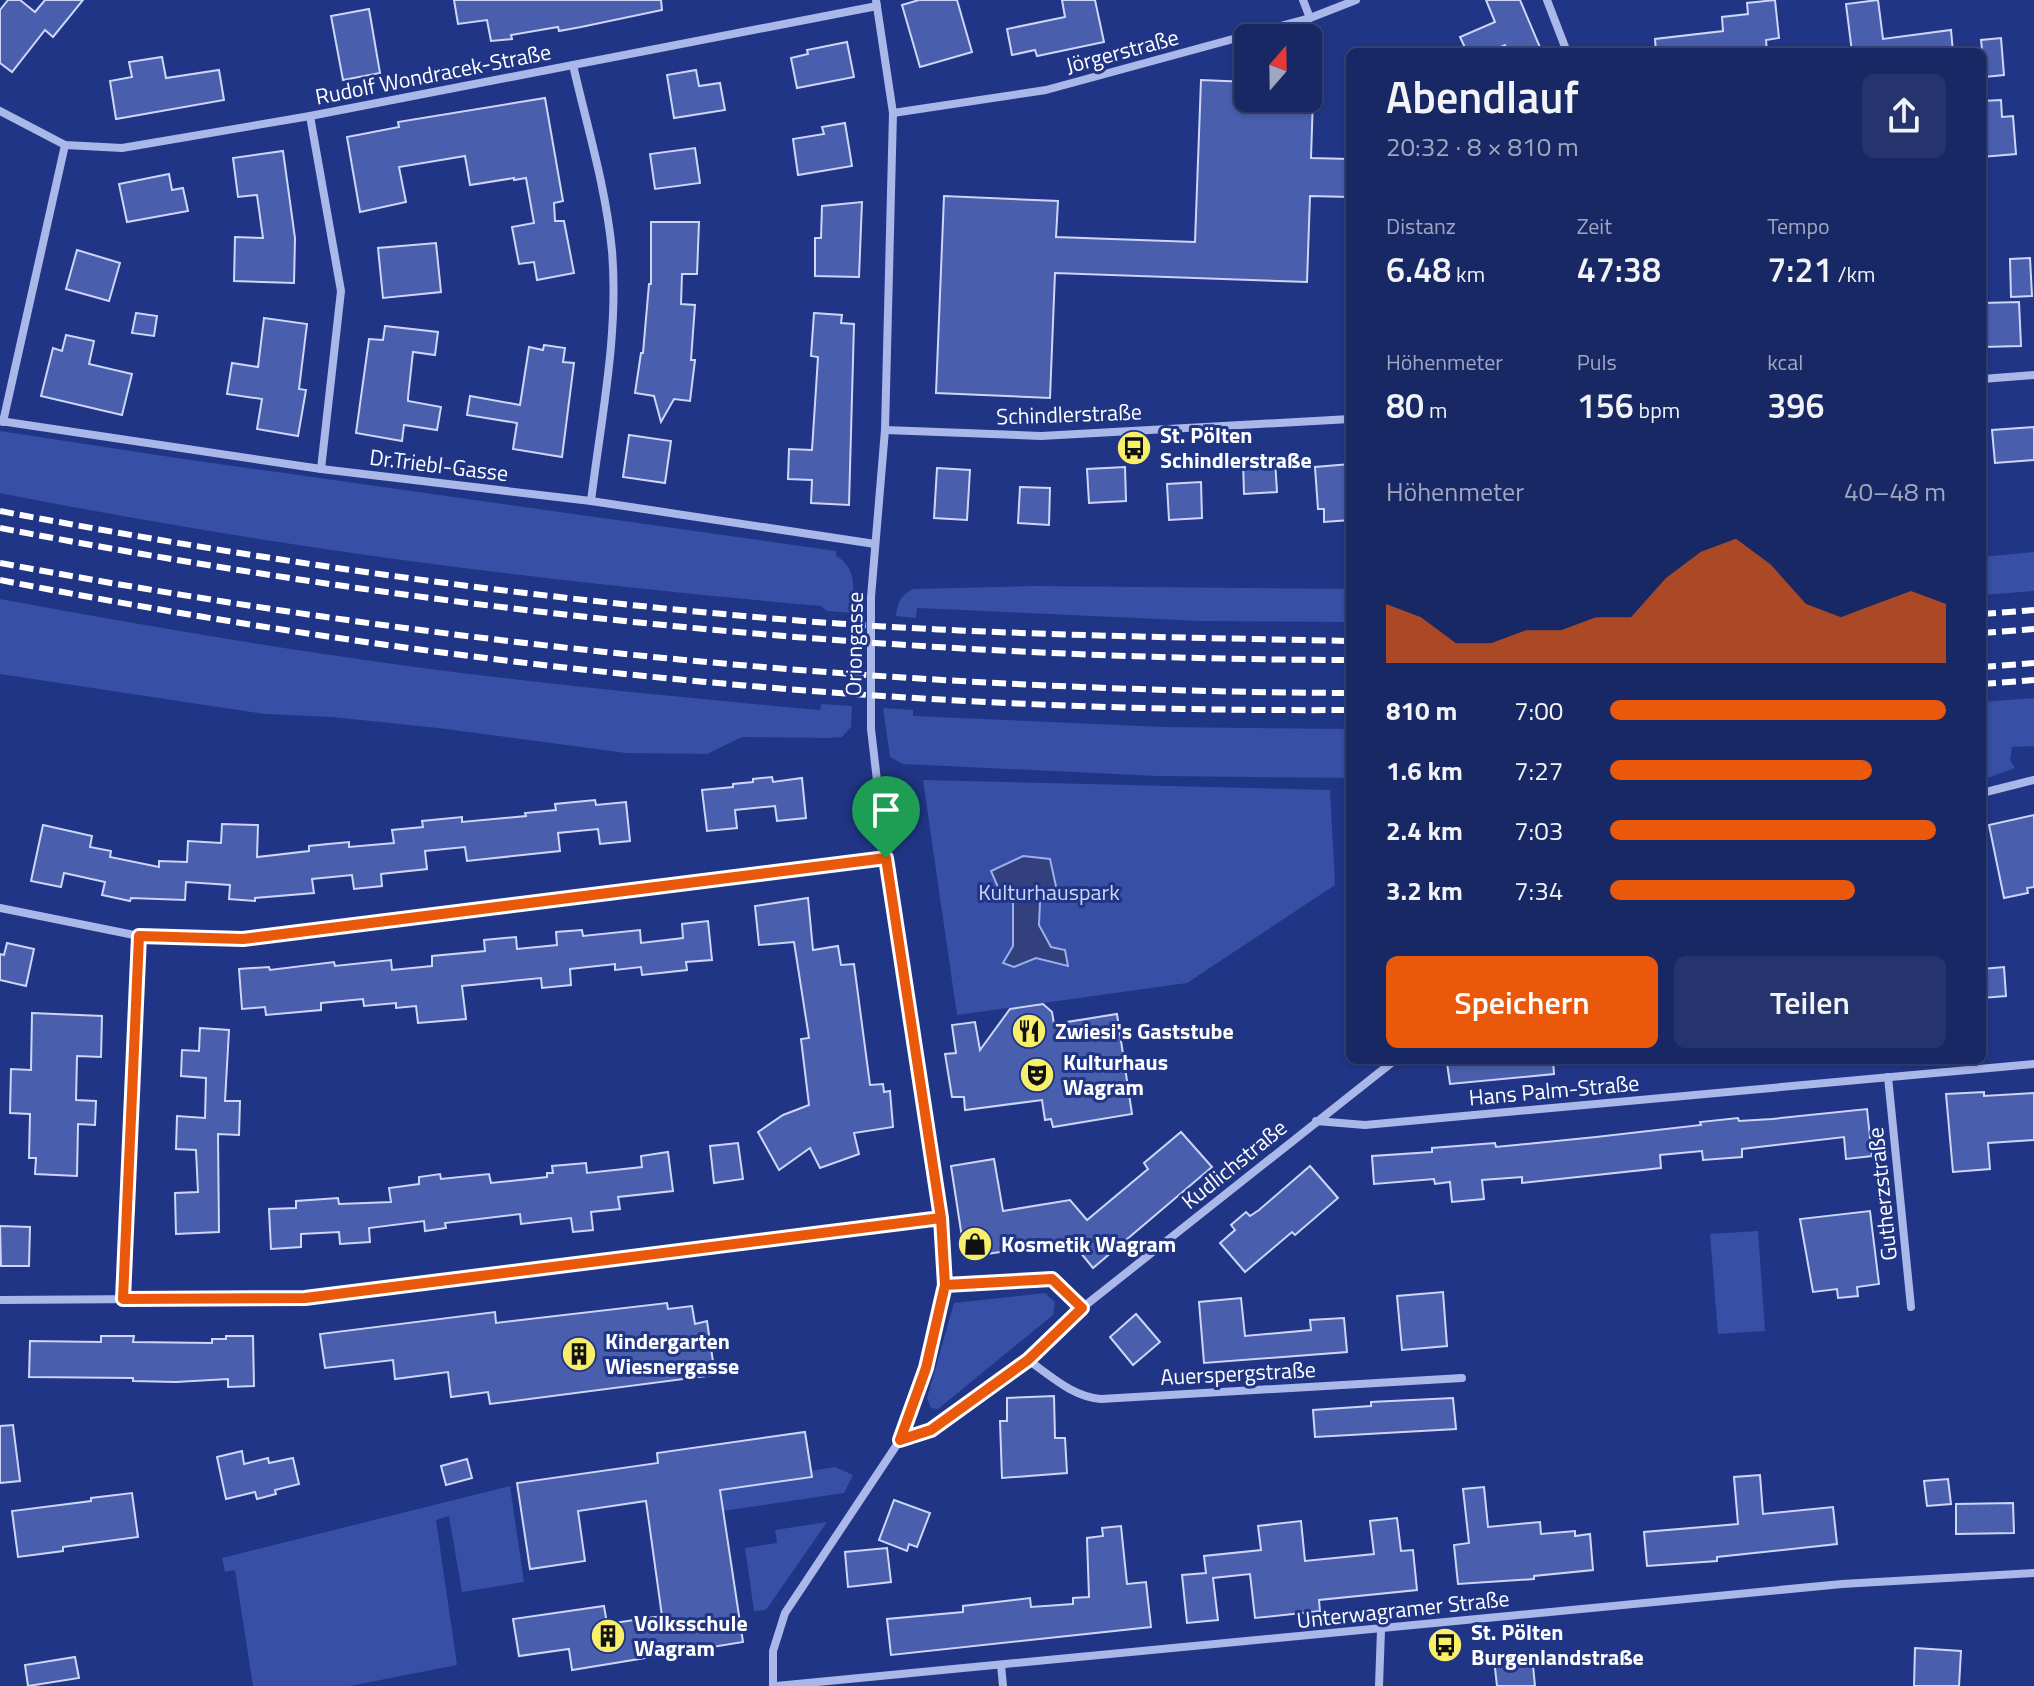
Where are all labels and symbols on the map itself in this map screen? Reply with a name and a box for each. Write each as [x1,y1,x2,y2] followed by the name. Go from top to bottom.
[1062,20,1182,82] street label: Jörgerstraße
[1234,24,1322,112] north arrow
[312,34,554,114] street label: Rudolf Wondracek-Straße
[996,394,1142,434] street label: Schindlerstraße
[1160,418,1312,477] place label: St. Pölten Schindlerstraße
[1115,429,1153,467] bus stop icon: St. Pölten Schindlerstraße
[368,440,510,490] street label: Dr.Triebl-Gasse
[836,592,872,696] street label: Oriongasse
[852,776,920,858] pin
[978,875,1120,909] park label: Kulturhauspark
[1010,1012,1048,1050] restaurant icon: Zwiesi's Gaststube
[1055,1014,1234,1048] place label: Zwiesi's Gaststube
[1063,1045,1168,1104] place label: Kulturhaus Wagram
[1018,1056,1056,1094] theatre icon: Kulturhaus Wagram
[1467,1066,1641,1114] street label: Hans Palm-Straße
[1174,1111,1294,1217] street label: Kudlichstraße
[1858,1126,1906,1262] street label: Gutherzstraße
[956,1225,994,1263] shop icon: Kosmetik Wagram
[1001,1227,1176,1261] place label: Kosmetik Wagram
[605,1324,739,1383] place label: Kindergarten Wiesnergasse
[560,1335,598,1373] building icon: Kindergarten Wiesnergasse
[1159,1352,1317,1394] street label: Auerspergstraße
[1295,1581,1511,1637] street label: Unterwagramer Straße
[634,1606,748,1665] place label: Volksschule Wagram
[1471,1615,1644,1674] place label: St. Pölten Burgenlandstraße
[589,1617,627,1655] building icon: Volksschule Wagram
[1426,1626,1464,1664] bus stop icon: St. Pölten Burgenlandstraße

